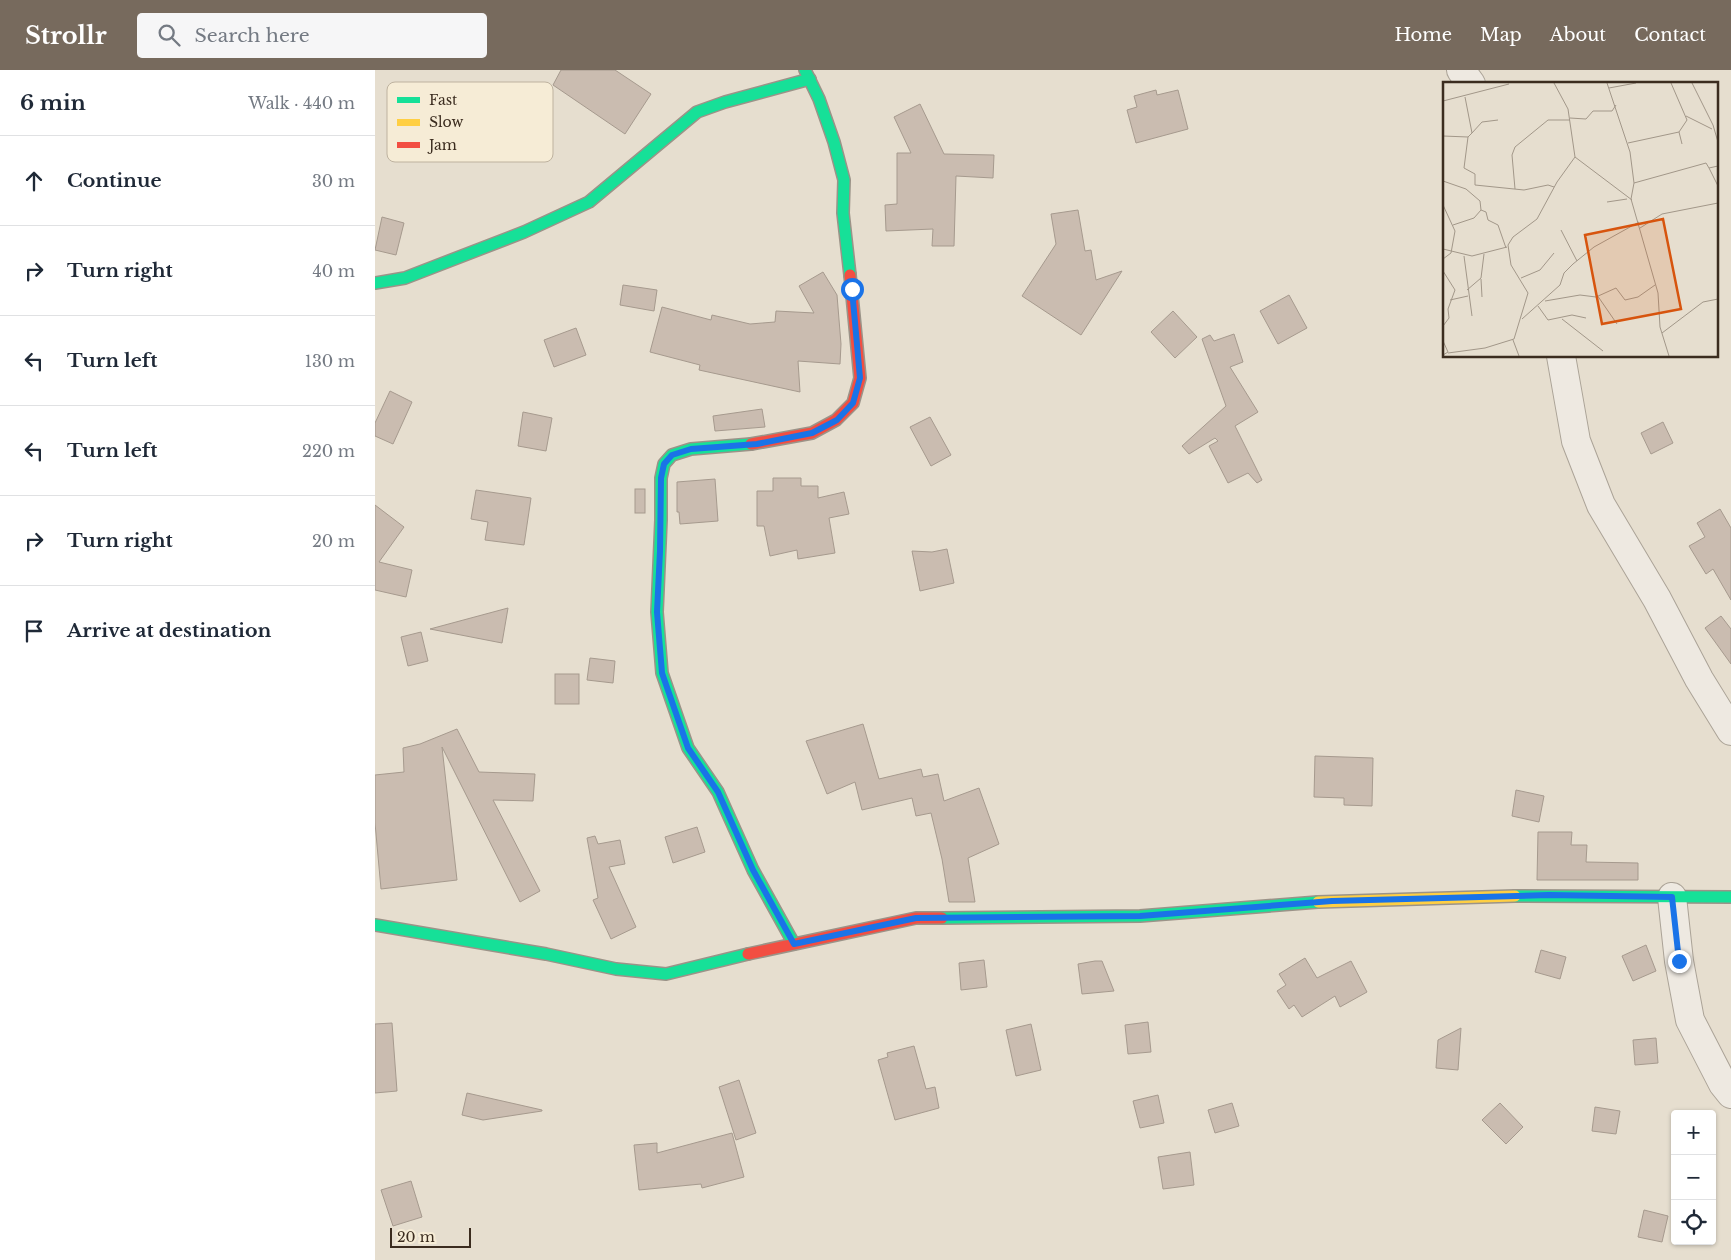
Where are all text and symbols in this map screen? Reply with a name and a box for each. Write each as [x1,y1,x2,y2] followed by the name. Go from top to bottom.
[137,13,487,58] search box
[25,21,107,50] text: Strollr
[155,21,183,49] icon: search
[195,24,310,47] text: Search here
[1394,24,1452,46] text: Home
[1480,24,1522,46] text: Map
[1550,24,1606,46] text: About
[1634,24,1706,46] text: Contact
[387,82,553,162] legend
[1443,82,1719,358] inset map
[20,90,86,116] text: 6 min
[429,91,458,109] text: Fast
[248,93,355,113] text: Walk · 440 m
[429,113,463,131] text: Slow
[427,136,457,154] text: Jam
[20,167,48,195] icon: ahead
[67,169,162,192] text: Continue
[312,171,355,191] text: 30 m
[20,257,48,285] icon: right
[67,259,173,282] text: Turn right
[312,261,355,281] text: 40 m
[841,278,864,301] route start
[20,347,48,375] icon: left
[67,349,158,372] text: Turn left
[305,351,355,371] text: 130 m
[20,437,48,465] icon: left
[67,439,158,462] text: Turn left
[302,441,355,461] text: 220 m
[20,527,48,555] icon: right
[67,529,173,552] text: Turn right
[312,531,355,551] text: 20 m
[20,617,48,645] icon: arrive
[67,619,271,642] text: Arrive at destination
[1668,950,1691,973] route end
[1671,1110,1716,1245] map controls
[1671,1110,1716,1155] button: +
[1671,1155,1716,1200] button: −
[1671,1200,1716,1245] button: locate
[390,1225,471,1248] scale bar
[397,1228,435,1246] text: 20 m

